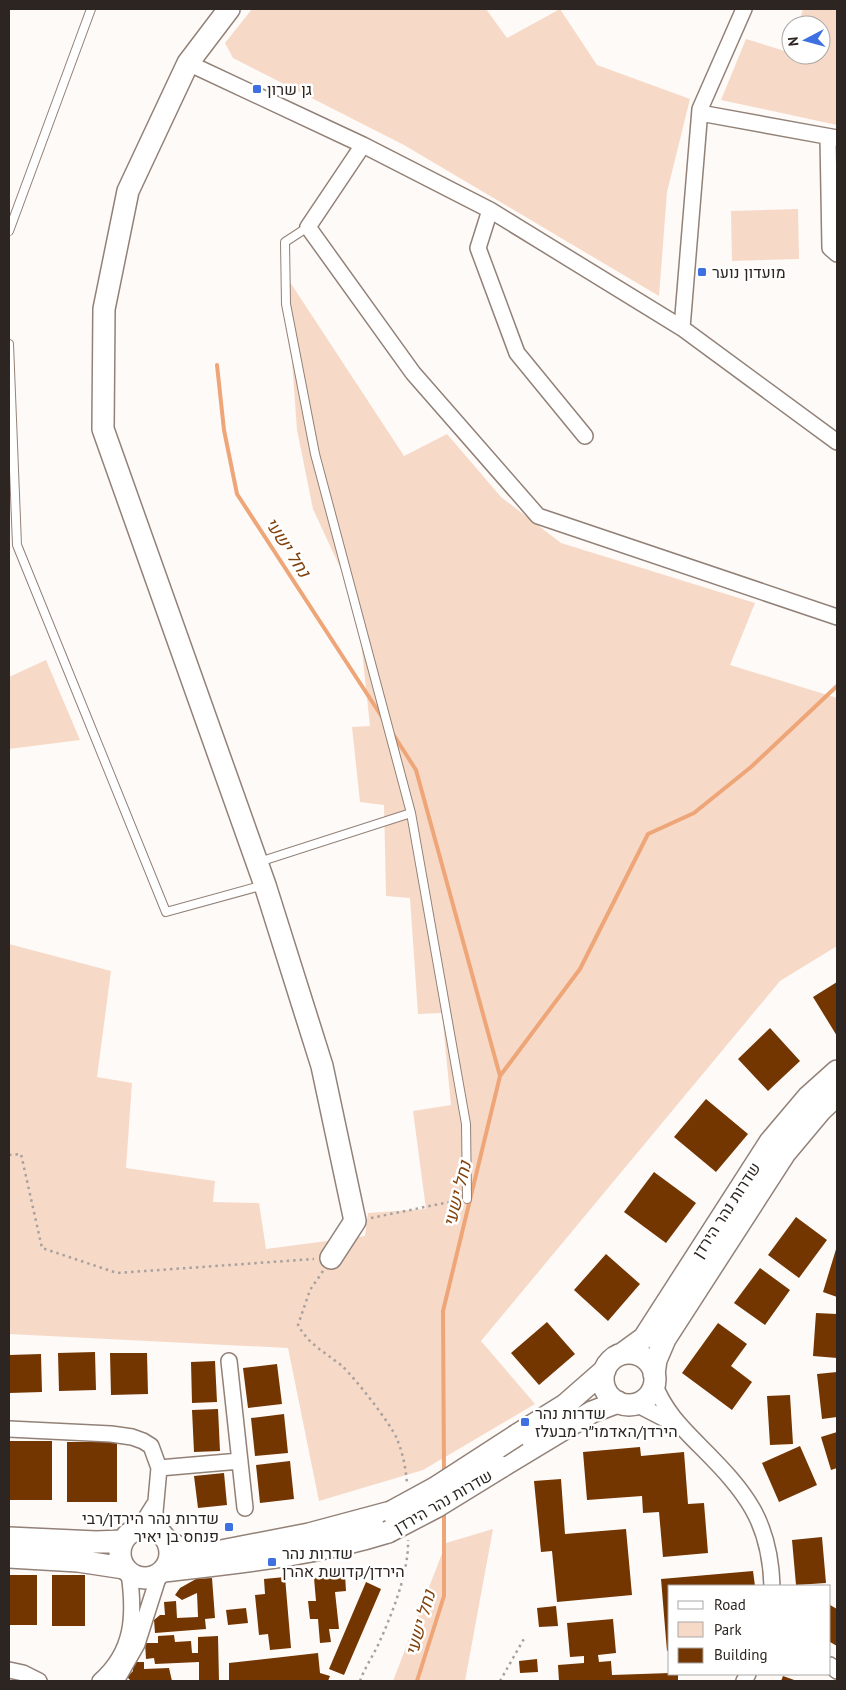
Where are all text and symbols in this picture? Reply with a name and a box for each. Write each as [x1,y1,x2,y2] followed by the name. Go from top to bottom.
[781,15,831,65] north arrow
[784,36,803,47] text: N
[267,79,312,99] place label: גן שרון
[251,83,263,95] marker: גן שרון
[712,262,786,282] place label: מועדון נוער
[696,266,708,278] marker: מועדון נוער
[260,513,317,583] water label: נחל ישעי
[438,1157,477,1229] water label: נחל ישעי
[688,1158,764,1262] street label: שדרות נהר הירדן
[535,1403,678,1441] place label: שדרות נהר הירדן/האדמו״ר מבעלז
[519,1416,531,1428] marker: שדרות נהר הירדן/האדמו״ר מבעלז
[390,1465,496,1537] street label: שדרות נהר הירדן
[82,1508,219,1546] place label: שדרות נהר הירדן/רבי פנחס בן יאיר
[223,1521,235,1533] marker: שדרות נהר הירדן/רבי פנחס בן יאיר
[282,1543,405,1581] place label: שדרות נהר הירדן/קדושת אהרן
[266,1556,278,1568] marker: שדרות נהר הירדן/קדושת אהרן
[668,1585,831,1675] legend
[400,1586,441,1658] water label: נחל ישעי
[714,1595,746,1614] text: Road
[714,1620,742,1639] text: Park
[714,1645,768,1664] text: Building

